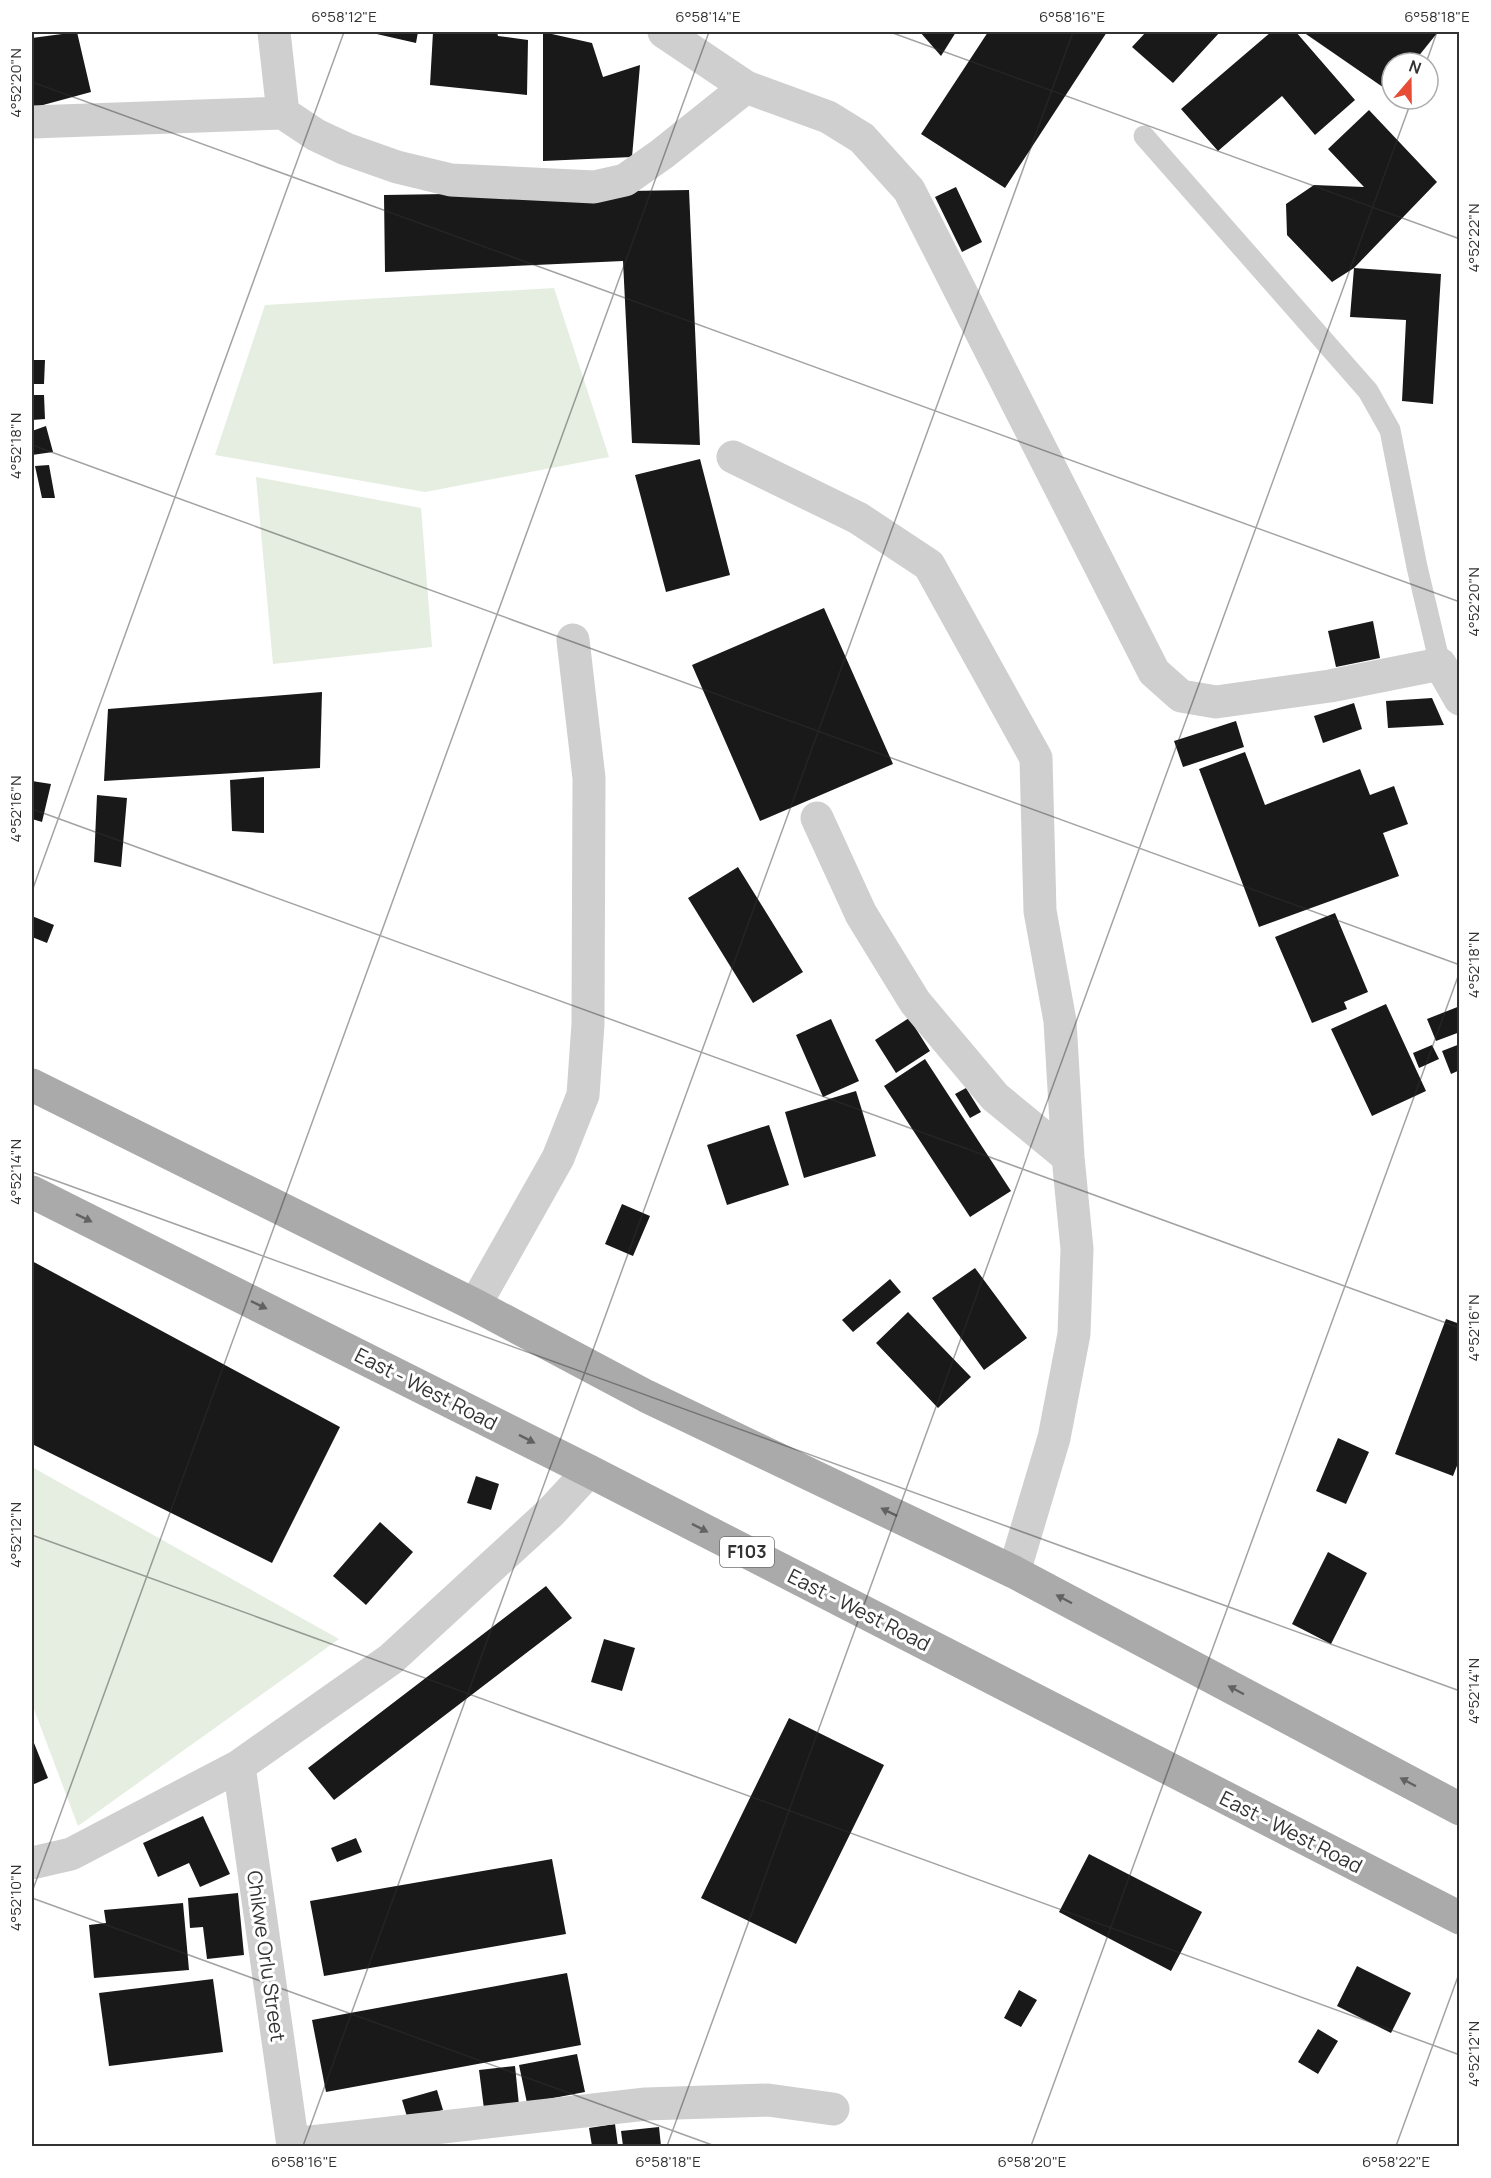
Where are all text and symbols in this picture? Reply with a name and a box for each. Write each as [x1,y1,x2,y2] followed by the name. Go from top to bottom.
[311,6,377,27] text: 6°58'12"E
[675,6,741,27] text: 6°58'14"E
[1039,6,1105,27] text: 6°58'16"E
[1404,6,1470,27] text: 6°58'18"E
[5,48,26,118] text: 4°52'20"N
[1380,51,1440,111] north arrow
[1406,55,1424,79] text: N
[1463,204,1484,272] text: 4°52'22"N
[5,413,26,479] text: 4°52'18"N
[1463,567,1484,637] text: 4°52'20"N
[5,776,26,842] text: 4°52'16"N
[1463,932,1484,998] text: 4°52'18"N
[5,1139,26,1205] text: 4°52'14"N
[75,1214,92,1223] one-way arrow
[1463,1295,1484,1361] text: 4°52'16"N
[250,1300,267,1310] one-way arrow
[350,1341,502,1436] street label: East - West Road
[518,1435,535,1444] one-way arrow
[5,1502,26,1568] text: 4°52'12"N
[880,1508,897,1517] one-way arrow
[692,1524,709,1533] one-way arrow
[720,1537,774,1567] road number: F103
[783,1562,935,1657] street label: East - West Road
[1055,1594,1072,1604] one-way arrow
[1463,1658,1484,1724] text: 4°52'14"N
[1227,1685,1244,1695] one-way arrow
[1399,1777,1416,1787] one-way arrow
[1215,1784,1367,1879] street label: East - West Road
[5,1865,26,1931] text: 4°52'10"N
[241,1869,292,2043] street label: Chikwe Orlu Street
[1463,2021,1484,2087] text: 4°52'12"N
[271,2151,337,2172] text: 6°58'16"E
[635,2151,701,2172] text: 6°58'18"E
[998,2151,1066,2172] text: 6°58'20"E
[1362,2151,1430,2172] text: 6°58'22"E

